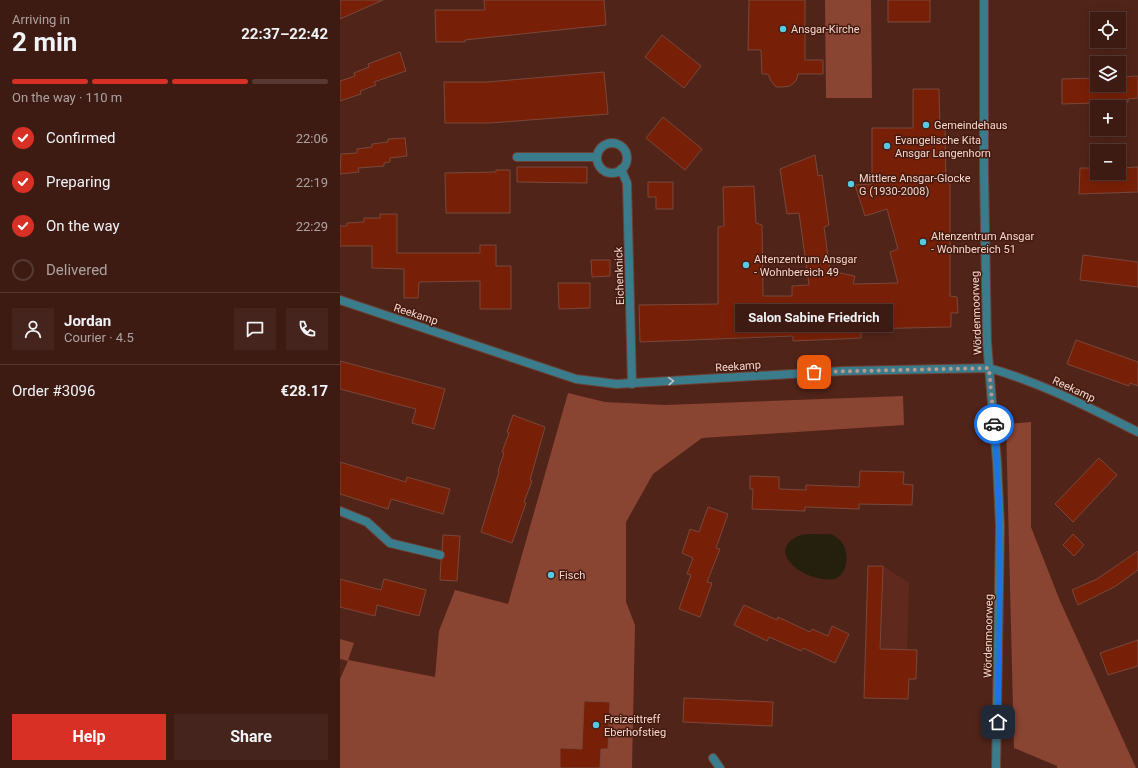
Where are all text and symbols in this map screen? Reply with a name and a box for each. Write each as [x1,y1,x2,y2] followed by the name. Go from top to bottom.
[12,12,70,27] text: Arriving in
[1090,12,1126,180] map controls
[1090,12,1126,48] button: locate
[791,23,860,36] place label: Ansgar-Kirche
[778,24,788,34] marker: Ansgar-Kirche
[241,25,328,43] text: 22:37–22:42
[12,27,77,57] text: 2 min
[1090,56,1126,92] button: layers
[12,90,122,105] text: On the way · 110 m
[1090,100,1126,136] button: +
[934,119,1008,132] place label: Gemeindehaus
[921,120,931,130] marker: Gemeindehaus
[12,127,34,149] icon: check
[46,129,116,147] text: Confirmed
[296,131,328,146] text: 22:06
[895,134,991,160] place label: Evangelische Kita Ansgar Langenhorn
[882,141,892,151] marker: Evangelische Kita Ansgar Langenhorn
[1090,144,1126,180] button: −
[12,171,34,193] icon: check
[859,172,971,198] place label: Mittlere Ansgar-Glocke G (1930-2008)
[46,173,110,191] text: Preparing
[296,175,328,190] text: 22:19
[846,179,856,189] marker: Mittlere Ansgar-Glocke G (1930-2008)
[12,215,34,237] icon: check
[46,217,120,235] text: On the way
[296,219,328,234] text: 22:29
[931,230,1034,256] place label: Altenzentrum Ansgar - Wohnbereich 51
[918,237,928,247] marker: Altenzentrum Ansgar - Wohnbereich 51
[612,246,627,305] street label: Eichenknick
[754,253,857,279] place label: Altenzentrum Ansgar - Wohnbereich 49
[741,260,751,270] marker: Altenzentrum Ansgar - Wohnbereich 49
[46,261,108,279] text: Delivered
[969,271,984,355] street label: Wördenmoorweg
[392,301,440,328] street label: Reekamp
[735,304,893,332] callout: Salon Sabine Friedrich
[12,308,54,350] button: person
[234,308,276,350] button: chat
[286,308,328,350] button: phone
[748,310,880,325] text: Salon Sabine Friedrich
[64,312,111,330] text: Jordan
[64,330,134,345] text: Courier · 4.5
[797,355,831,389] pin
[715,358,761,375] street label: Reekamp
[803,361,825,383] icon: bag
[1050,374,1097,405] street label: Reekamp
[668,377,674,386] one-way arrow
[12,382,95,400] text: Order #3096
[281,382,328,400] text: €28.17
[974,404,1014,444] courier
[983,413,1005,435] icon: car
[559,569,585,582] place label: Fisch
[546,570,556,580] marker: Fisch
[981,594,996,678] street label: Wördenmoorweg
[981,705,1015,739] pin
[987,711,1009,733] icon: home
[604,713,666,739] place label: Freizeittreff Eberhofstieg
[12,714,166,760] button: Help
[174,714,328,760] button: Share
[591,720,601,730] marker: Freizeittreff Eberhofstieg

